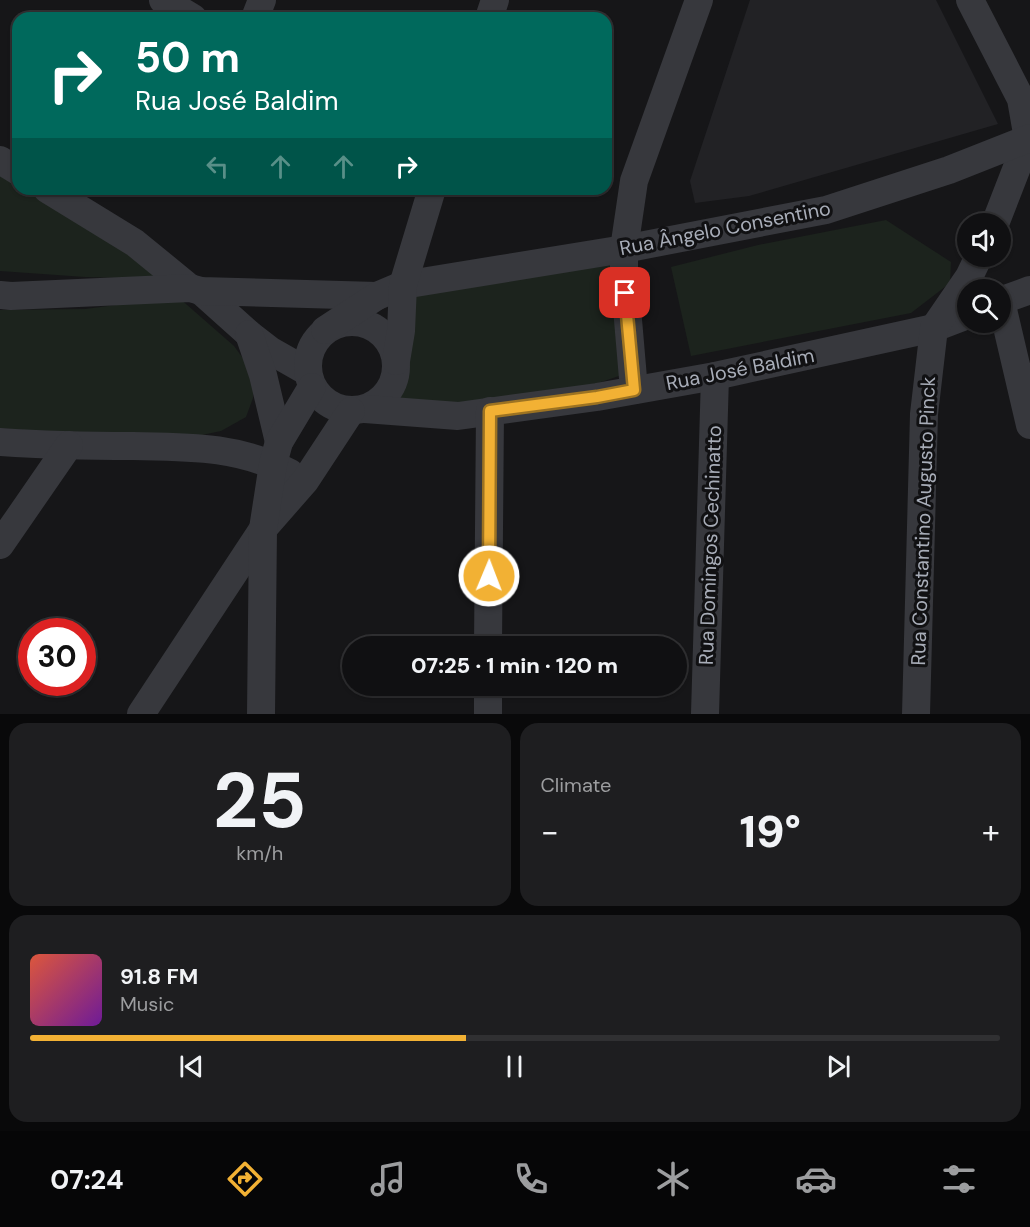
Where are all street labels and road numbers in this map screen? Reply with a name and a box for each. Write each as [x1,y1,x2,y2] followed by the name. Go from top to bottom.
[617,195,833,261] street label: Rua Ângelo Consentino
[664,342,816,396] street label: Rua José Baldim
[905,376,941,666] street label: Rua Constantino Augusto Pinck
[693,425,727,665] street label: Rua Domingos Cechinatto

